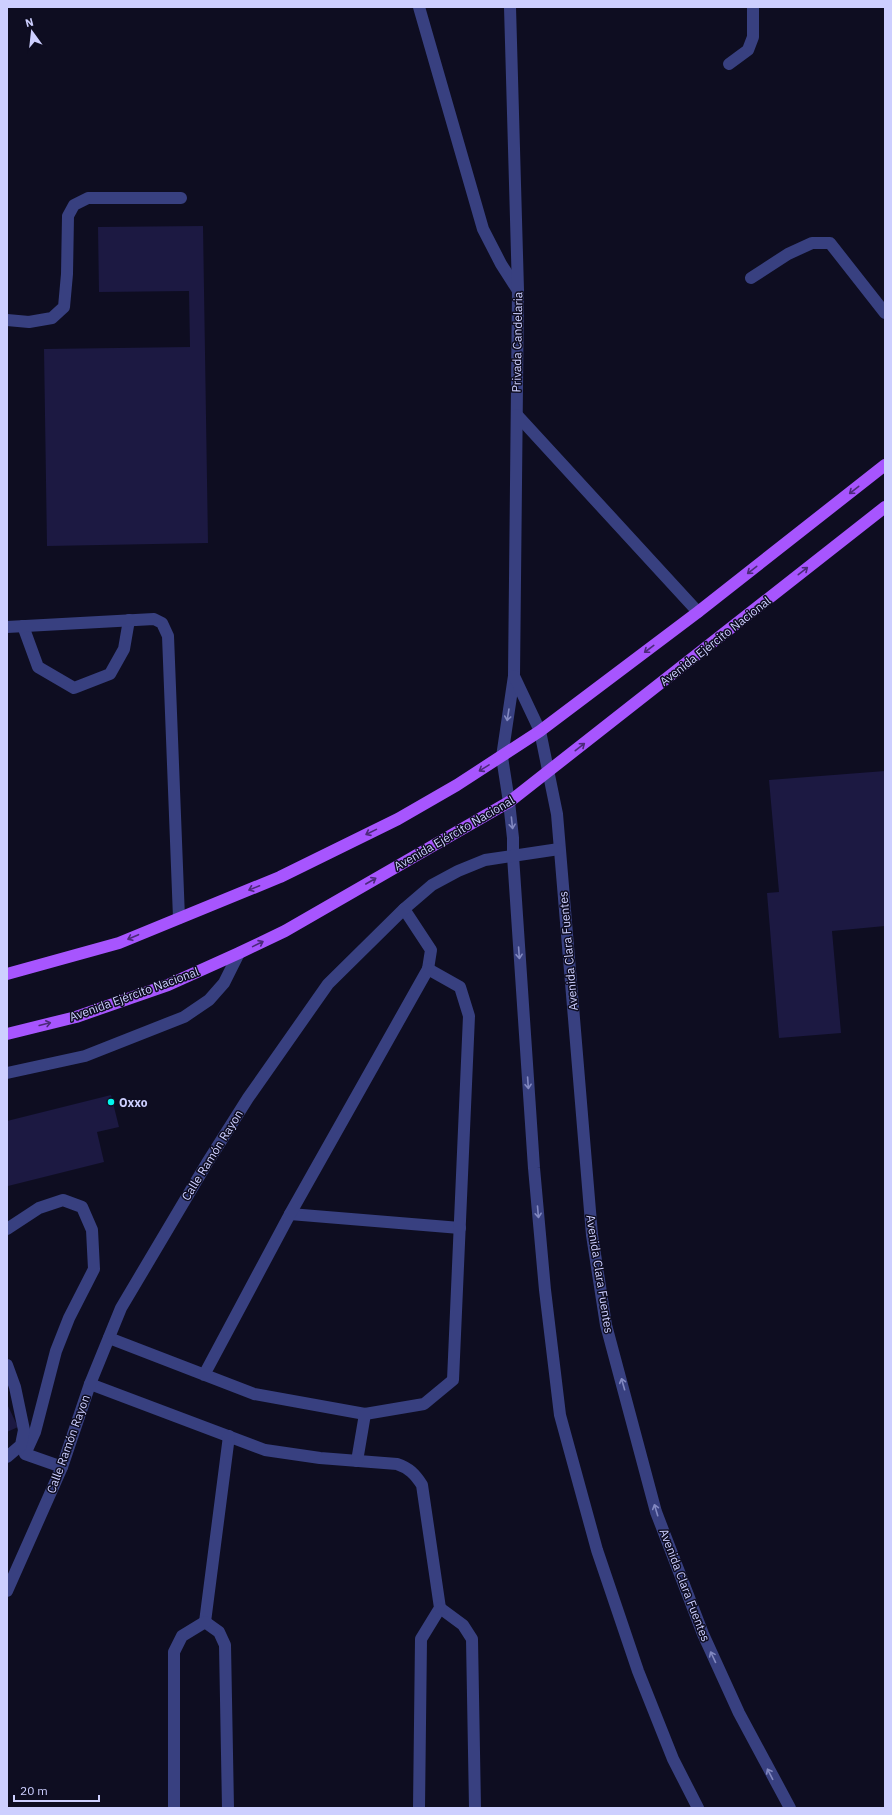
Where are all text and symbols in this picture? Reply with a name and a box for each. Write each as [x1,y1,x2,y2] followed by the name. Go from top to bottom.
[12,12,52,52] north arrow
[24,15,35,30] text: N
[509,291,525,392] street label: Privada Candelaria
[849,485,860,494] one-way arrow
[746,565,757,574] one-way arrow
[797,567,808,576] one-way arrow
[657,593,773,689] street label: Avenida Ejército Nacional
[643,645,654,653] one-way arrow
[504,708,512,721] one-way arrow
[574,743,585,751] one-way arrow
[479,764,490,772] one-way arrow
[391,792,517,874] street label: Avenida Ejército Nacional
[508,816,515,829] one-way arrow
[365,829,377,836] one-way arrow
[365,877,377,885] one-way arrow
[248,885,260,892] one-way arrow
[555,891,581,1011] street label: Avenida Clara Fuentes
[128,934,140,942] one-way arrow
[251,940,263,947] one-way arrow
[516,946,523,959] one-way arrow
[67,964,201,1024] street label: Avenida Ejército Nacional
[38,1020,51,1028] one-way arrow
[525,1076,532,1089] one-way arrow
[119,1095,148,1110] place label: Oxxo
[106,1097,116,1107] marker: Oxxo
[178,1107,246,1203] street label: Calle Ramón Rayon
[535,1205,542,1218] one-way arrow
[583,1214,617,1334] street label: Avenida Clara Fuentes
[619,1378,626,1391] one-way arrow
[43,1393,93,1495] street label: Calle Ramón Rayon
[652,1504,659,1517] one-way arrow
[657,1526,714,1644] street label: Avenida Clara Fuentes
[709,1652,717,1664] one-way arrow
[766,1768,774,1780] one-way arrow
[14,1777,99,1803] scale bar
[20,1783,48,1798] text: 20 m

